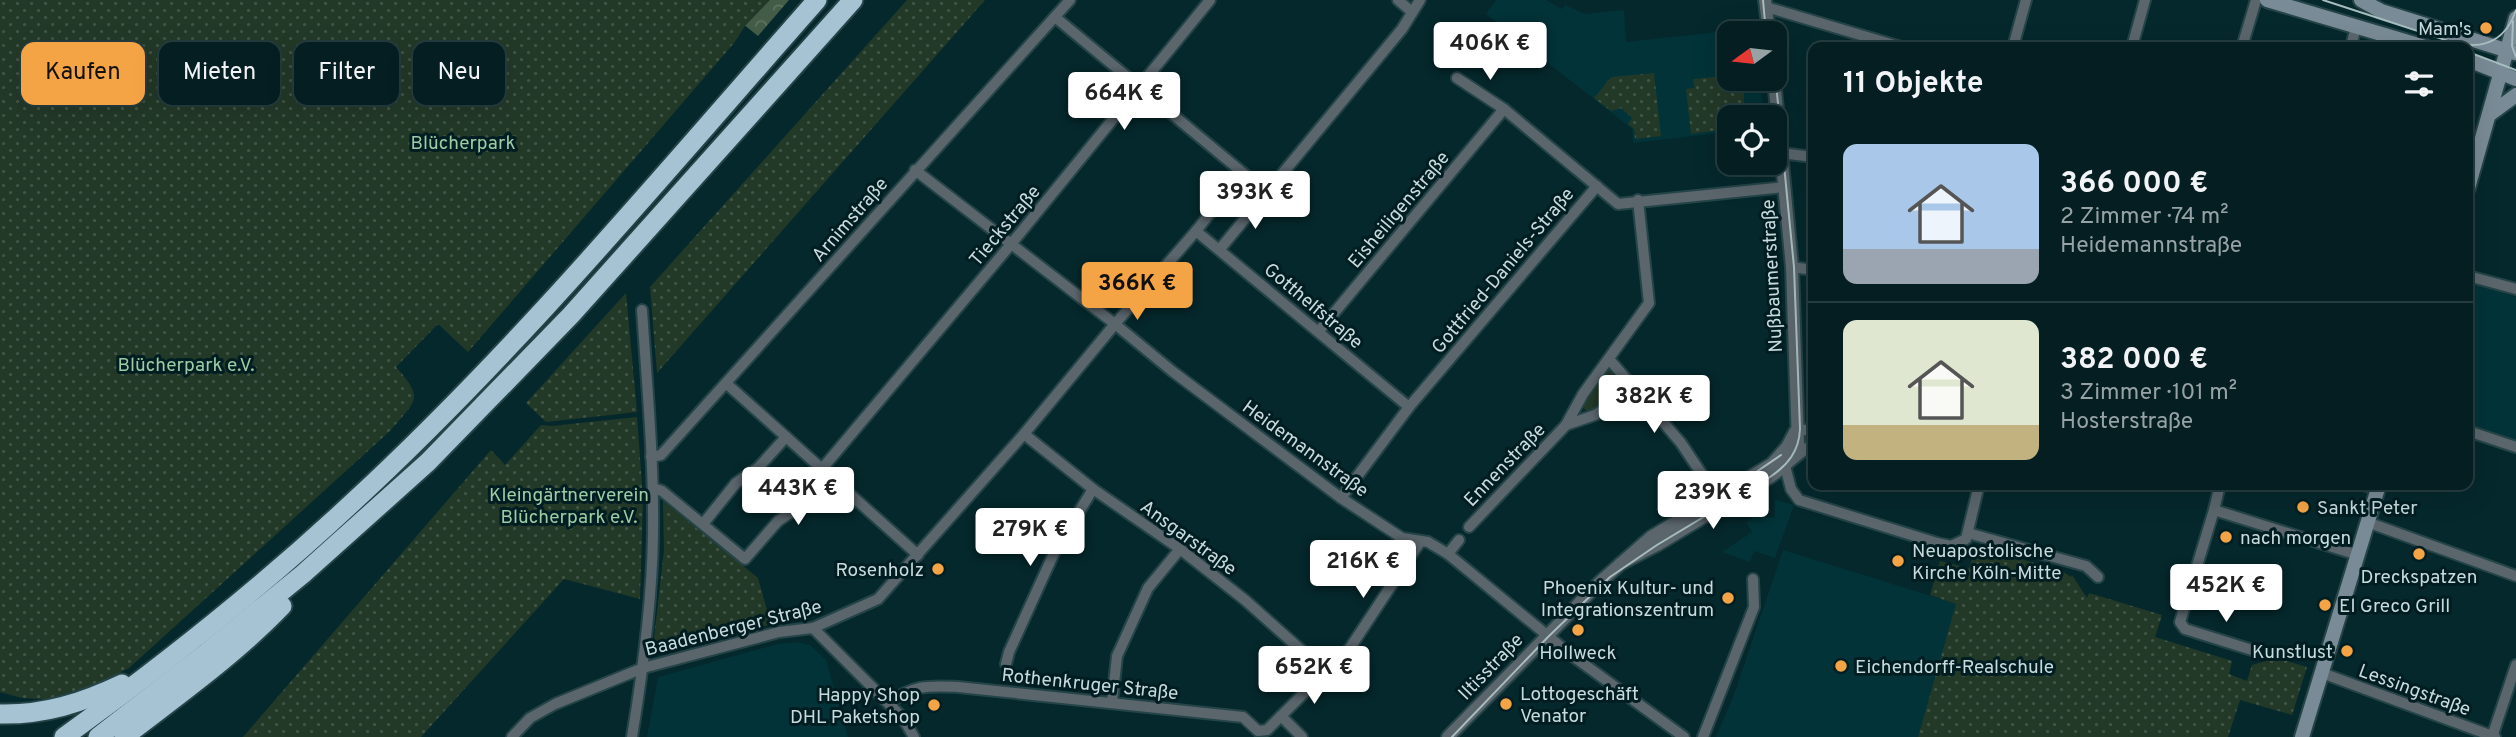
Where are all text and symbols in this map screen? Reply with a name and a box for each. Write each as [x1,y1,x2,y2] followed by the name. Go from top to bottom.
[2418,18,2472,42] place label: Mam's
[2478,20,2494,36] marker: Mam's
[1717,21,1787,91] north arrow
[1717,21,1787,175] map controls
[1433,22,1547,82] pin: 406K €
[1450,30,1530,59] text: 406K €
[21,42,145,105] chip: Kaufen
[159,42,280,105] chip: Mieten
[294,42,399,105] chip: Filter
[413,42,505,105] chip: Neu
[2400,65,2438,103] icon: filters
[1843,66,1984,103] text: 11 Objekte
[1067,72,1181,132] pin: 664K €
[1084,80,1164,109] text: 664K €
[1717,105,1787,175] button: locate
[411,132,515,156] park label: Blücherpark
[1344,147,1455,274] street label: Eisheiligenstraße
[2060,166,2208,203] text: 366 000 €
[1198,172,1312,231] pin: 393K €
[1899,172,1983,256] icon: home
[807,173,894,268] street label: Arnimstraße
[1216,179,1294,208] text: 393K €
[965,181,1046,272] street label: Tieckstraße
[1427,183,1580,359] street label: Gottfried-Daniels-Straße
[1757,199,1789,353] street label: Nußbaumerstraße
[2060,203,2229,232] text: 2 Zimmer · 74 m²
[2060,232,2242,261] text: Heidemannstraße
[1258,258,1367,355] street label: Gotthelfstraße
[1080,262,1194,322] pin: 366K €
[1098,270,1176,299] text: 366K €
[2060,342,2208,379] text: 382 000 €
[1899,348,1983,432] icon: home
[118,354,254,378] park label: Blücherpark e.V.
[1597,376,1711,435] pin: 382K €
[2060,379,2237,408] text: 3 Zimmer · 101 m²
[1615,383,1693,412] text: 382K €
[1237,396,1373,504] street label: Heidemannstraße
[2060,408,2193,437] text: Hosterstraße
[1460,419,1551,512] street label: Ennenstraße
[741,468,855,527] pin: 443K €
[1656,472,1770,531] pin: 239K €
[758,475,838,504] text: 443K €
[1674,479,1752,508] text: 239K €
[489,484,649,530] park label: Kleingärtnerverein Blücherpark e.V.
[1135,496,1241,582] street label: Ansgarstraße
[2317,497,2418,521] place label: Sankt Peter
[2295,499,2311,515] marker: Sankt Peter
[973,508,1087,568] pin: 279K €
[992,516,1068,545] text: 279K €
[2240,527,2351,551] place label: nach morgen
[2218,529,2234,545] marker: nach morgen
[1306,540,1420,600] pin: 216K €
[1912,540,2061,586] place label: Neuapostolische Kirche Köln-Mitte
[2411,546,2427,562] marker: Dreckspatzen
[1326,548,1400,577] text: 216K €
[1890,553,1906,569] marker: Neuapostolische Kirche Köln-Mitte
[835,559,924,583] place label: Rosenholz
[930,561,946,577] marker: Rosenholz
[2169,564,2283,624] pin: 452K €
[2361,566,2477,590] place label: Dreckspatzen
[2186,572,2266,601] text: 452K €
[1541,577,1714,623] place label: Phoenix Kultur- und Integrationszentrum
[1720,590,1736,606] marker: Phoenix Kultur- und Integrationszentrum
[643,595,824,663] street label: Baadenberger Straße
[2339,595,2450,619] place label: El Greco Grill
[2317,597,2333,613] marker: El Greco Grill
[1570,622,1586,638] marker: Hollweck
[1454,629,1529,706] street label: Iltisstraße
[2252,641,2333,665] place label: Kunstlust
[1539,642,1617,666] place label: Hollweck
[2339,643,2355,659] marker: Kunstlust
[1257,646,1371,706] pin: 652K €
[1275,654,1353,683] text: 652K €
[1855,656,2054,680] place label: Eichendorff-Realschule
[1833,658,1849,674] marker: Eichendorff-Realschule
[2355,659,2474,722] street label: Lessingstraße
[1000,664,1179,706] street label: Rothenkruger Straße
[1520,683,1639,729] place label: Lottogeschäft Venator
[790,684,920,730] place label: Happy Shop DHL Paketshop
[1498,696,1514,712] marker: Lottogeschäft Venator
[926,697,942,713] marker: Happy Shop DHL Paketshop

